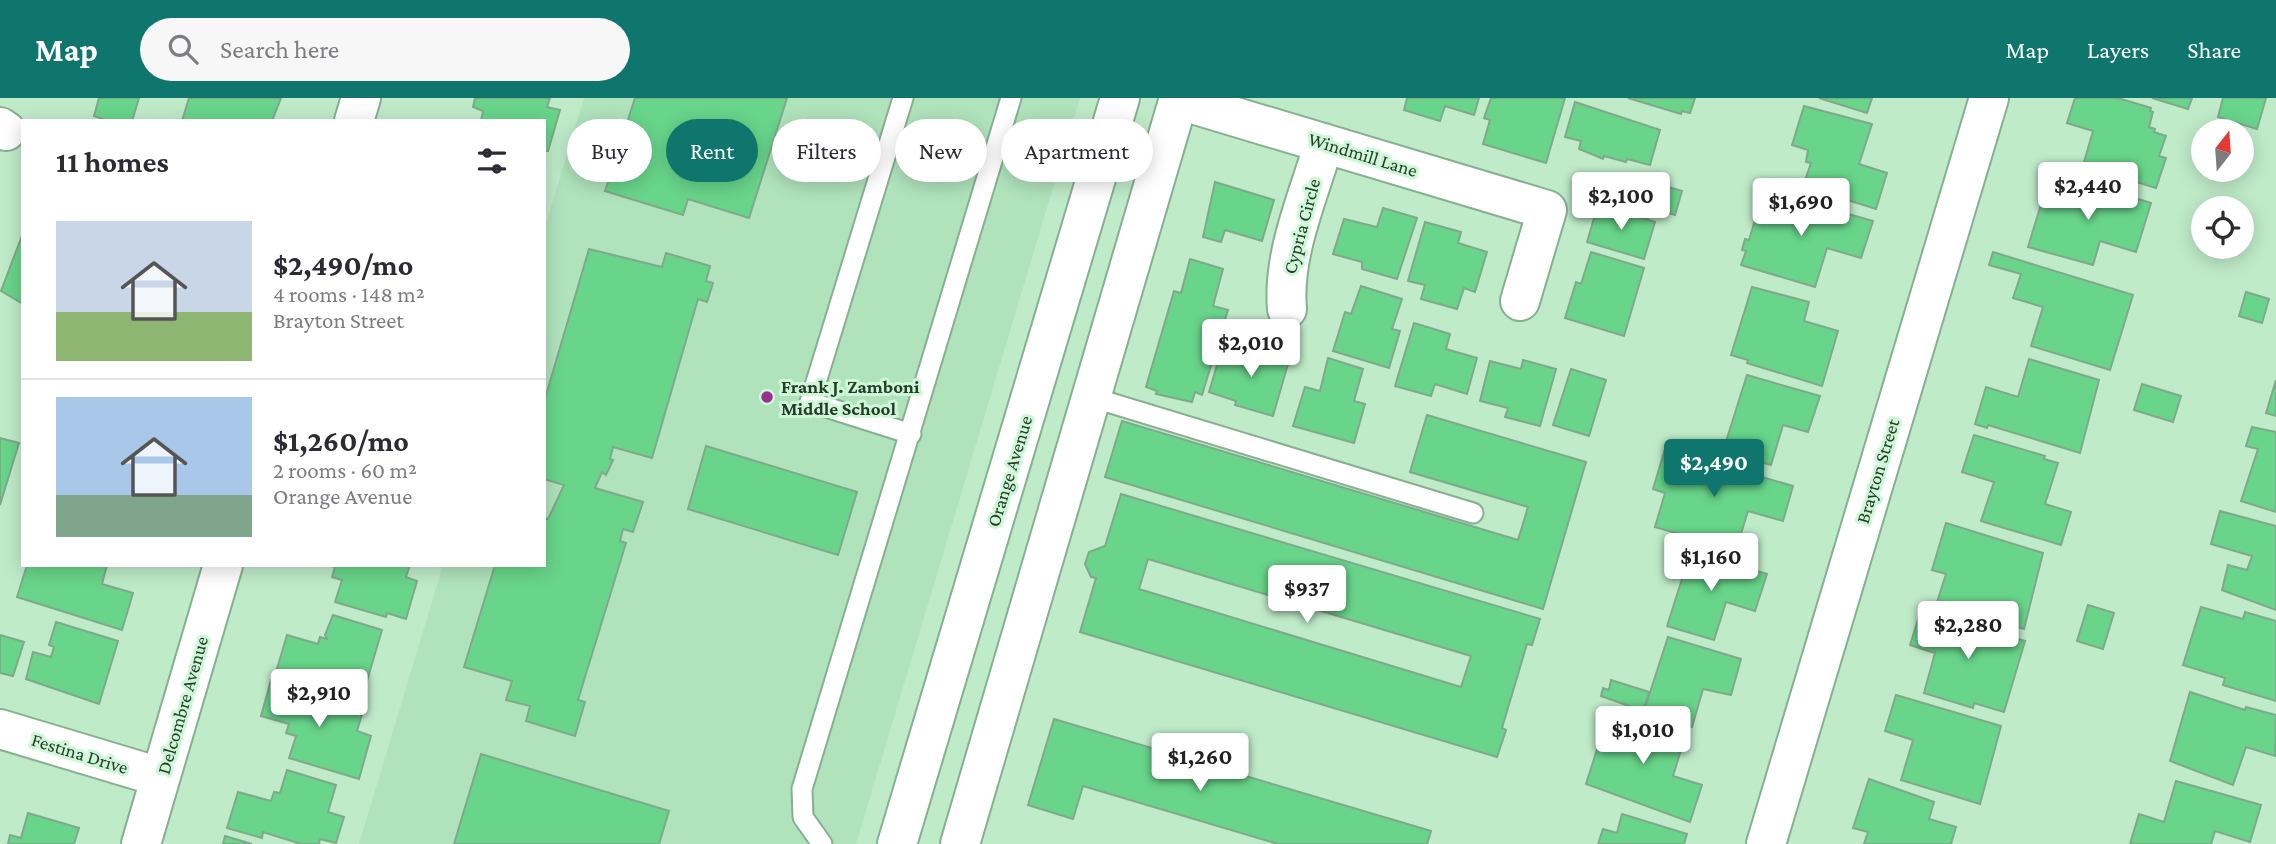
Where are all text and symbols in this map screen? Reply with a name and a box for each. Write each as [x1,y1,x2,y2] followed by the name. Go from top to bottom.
[140,18,630,81] search box
[164,30,202,68] icon: search
[35,31,98,68] text: Map
[220,35,339,64] text: Search here
[2005,36,2049,63] text: Map
[2087,36,2149,63] text: Layers
[2187,36,2241,63] text: Share
[567,119,652,182] chip: Buy
[666,119,758,182] chip: Rent
[772,119,881,182] chip: Filters
[895,119,987,182] chip: New
[1001,119,1153,182] chip: Apartment
[2191,119,2254,182] north arrow
[2191,119,2254,259] map controls
[1306,128,1420,181] street label: Windmill Lane
[473,142,511,180] icon: filters
[56,145,169,178] text: 11 homes
[2031,162,2145,222] pin: $2,440
[1564,172,1678,232] pin: $2,100
[2054,172,2122,198] text: $2,440
[1279,176,1324,276] street label: Cypria Circle
[1744,178,1858,238] pin: $1,690
[1588,182,1654,208] text: $2,100
[1769,188,1833,214] text: $1,690
[2191,196,2254,259] button: locate
[273,248,413,281] text: $2,490/mo
[112,249,196,333] icon: home
[273,281,425,307] text: 4 rooms · 148 m²
[273,307,404,333] text: Brayton Street
[1194,320,1308,379] pin: $2,010
[1218,329,1284,355] text: $2,010
[781,376,920,419] place label: Frank J. Zamboni Middle School
[759,389,775,405] marker: Frank J. Zamboni Middle School
[983,413,1036,529] street label: Orange Avenue
[1852,416,1904,526] street label: Brayton Street
[273,424,409,457] text: $1,260/mo
[112,425,196,509] icon: home
[1657,440,1771,499] pin: $2,490
[1680,449,1748,475] text: $2,490
[273,457,417,483] text: 2 rooms · 60 m²
[273,483,412,509] text: Orange Avenue
[1654,533,1768,593] pin: $1,160
[1680,543,1742,569] text: $1,160
[1266,566,1348,625] pin: $937
[1284,575,1330,601] text: $937
[1911,602,2025,661] pin: $2,280
[1934,611,2002,637] text: $2,280
[153,634,212,777] street label: Delcombre Avenue
[262,670,376,729] pin: $2,910
[287,679,351,705] text: $2,910
[1586,706,1700,766] pin: $1,010
[1612,716,1674,742] text: $1,010
[29,729,131,778] street label: Festina Drive
[1143,734,1257,793] pin: $1,260
[1168,743,1232,769] text: $1,260

